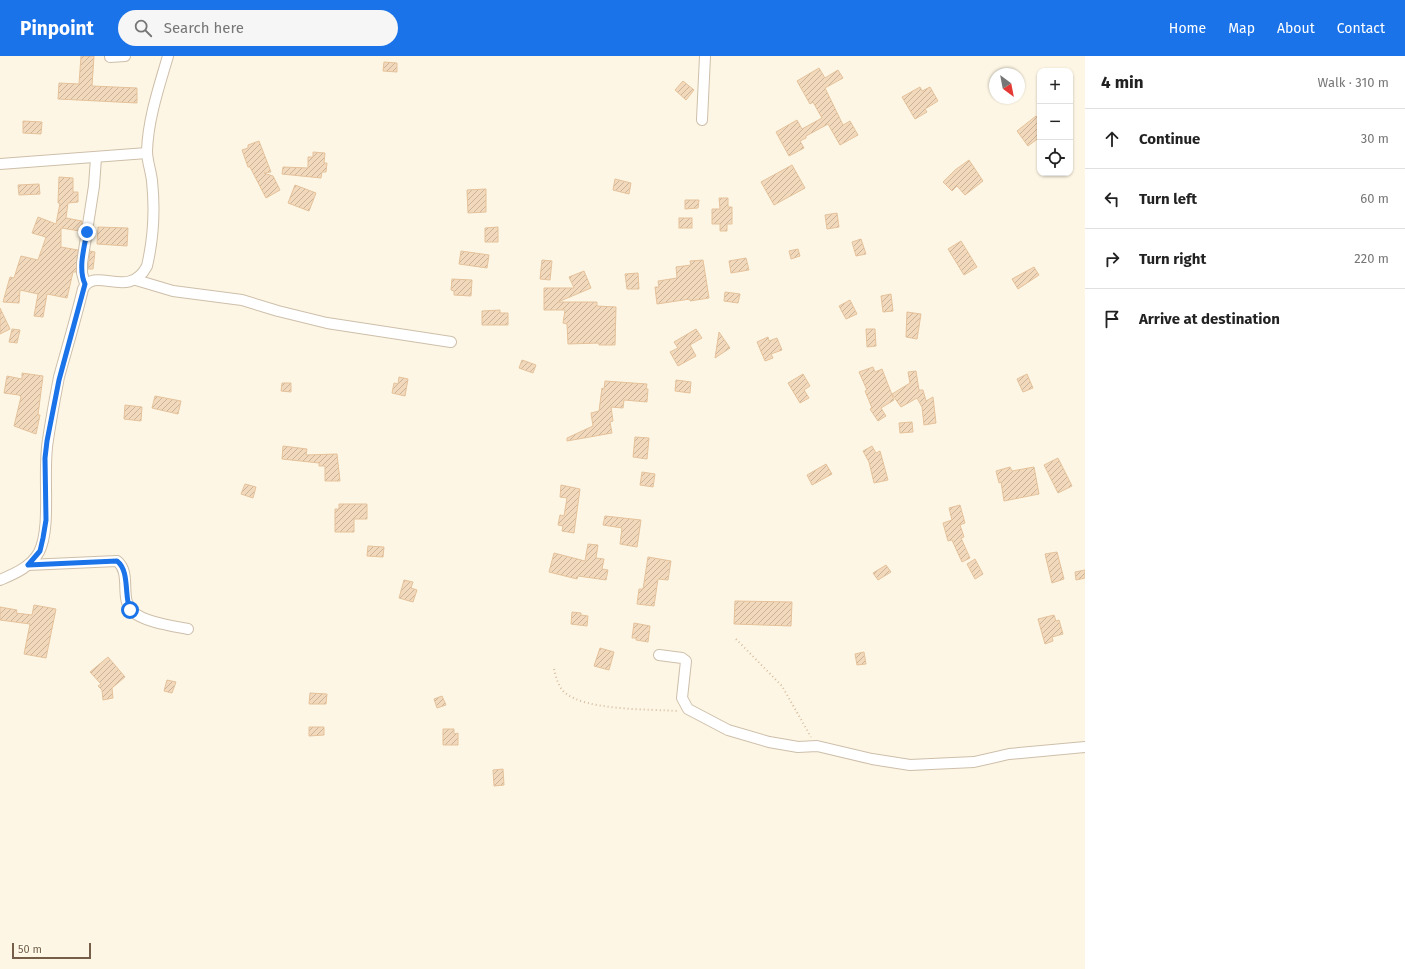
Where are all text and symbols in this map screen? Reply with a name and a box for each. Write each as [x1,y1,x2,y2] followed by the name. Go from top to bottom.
[118,10,398,46] search box
[20,17,94,40] text: Pinpoint
[132,17,154,39] icon: search
[164,19,244,37] text: Search here
[1169,20,1206,37] text: Home
[1228,20,1255,37] text: Map
[1277,20,1315,37] text: About
[1337,20,1385,37] text: Contact
[989,68,1025,104] north arrow
[1037,68,1073,176] map controls
[1037,68,1073,104] button: +
[1101,72,1144,93] text: 4 min
[1318,75,1389,90] text: Walk · 310 m
[1037,104,1073,140] button: −
[1101,128,1123,150] icon: ahead
[1139,130,1200,148] text: Continue
[1361,131,1389,146] text: 30 m
[1037,140,1073,176] button: locate
[1101,188,1123,210] icon: left
[1139,190,1197,208] text: Turn left
[1360,191,1389,206] text: 60 m
[78,223,96,241] route end
[1101,248,1123,270] icon: right
[1139,250,1206,268] text: Turn right
[1354,251,1389,266] text: 220 m
[1101,308,1123,330] icon: arrive
[1139,310,1280,328] text: Arrive at destination
[121,601,139,619] route start
[12,941,91,960] scale bar
[18,943,42,956] text: 50 m

